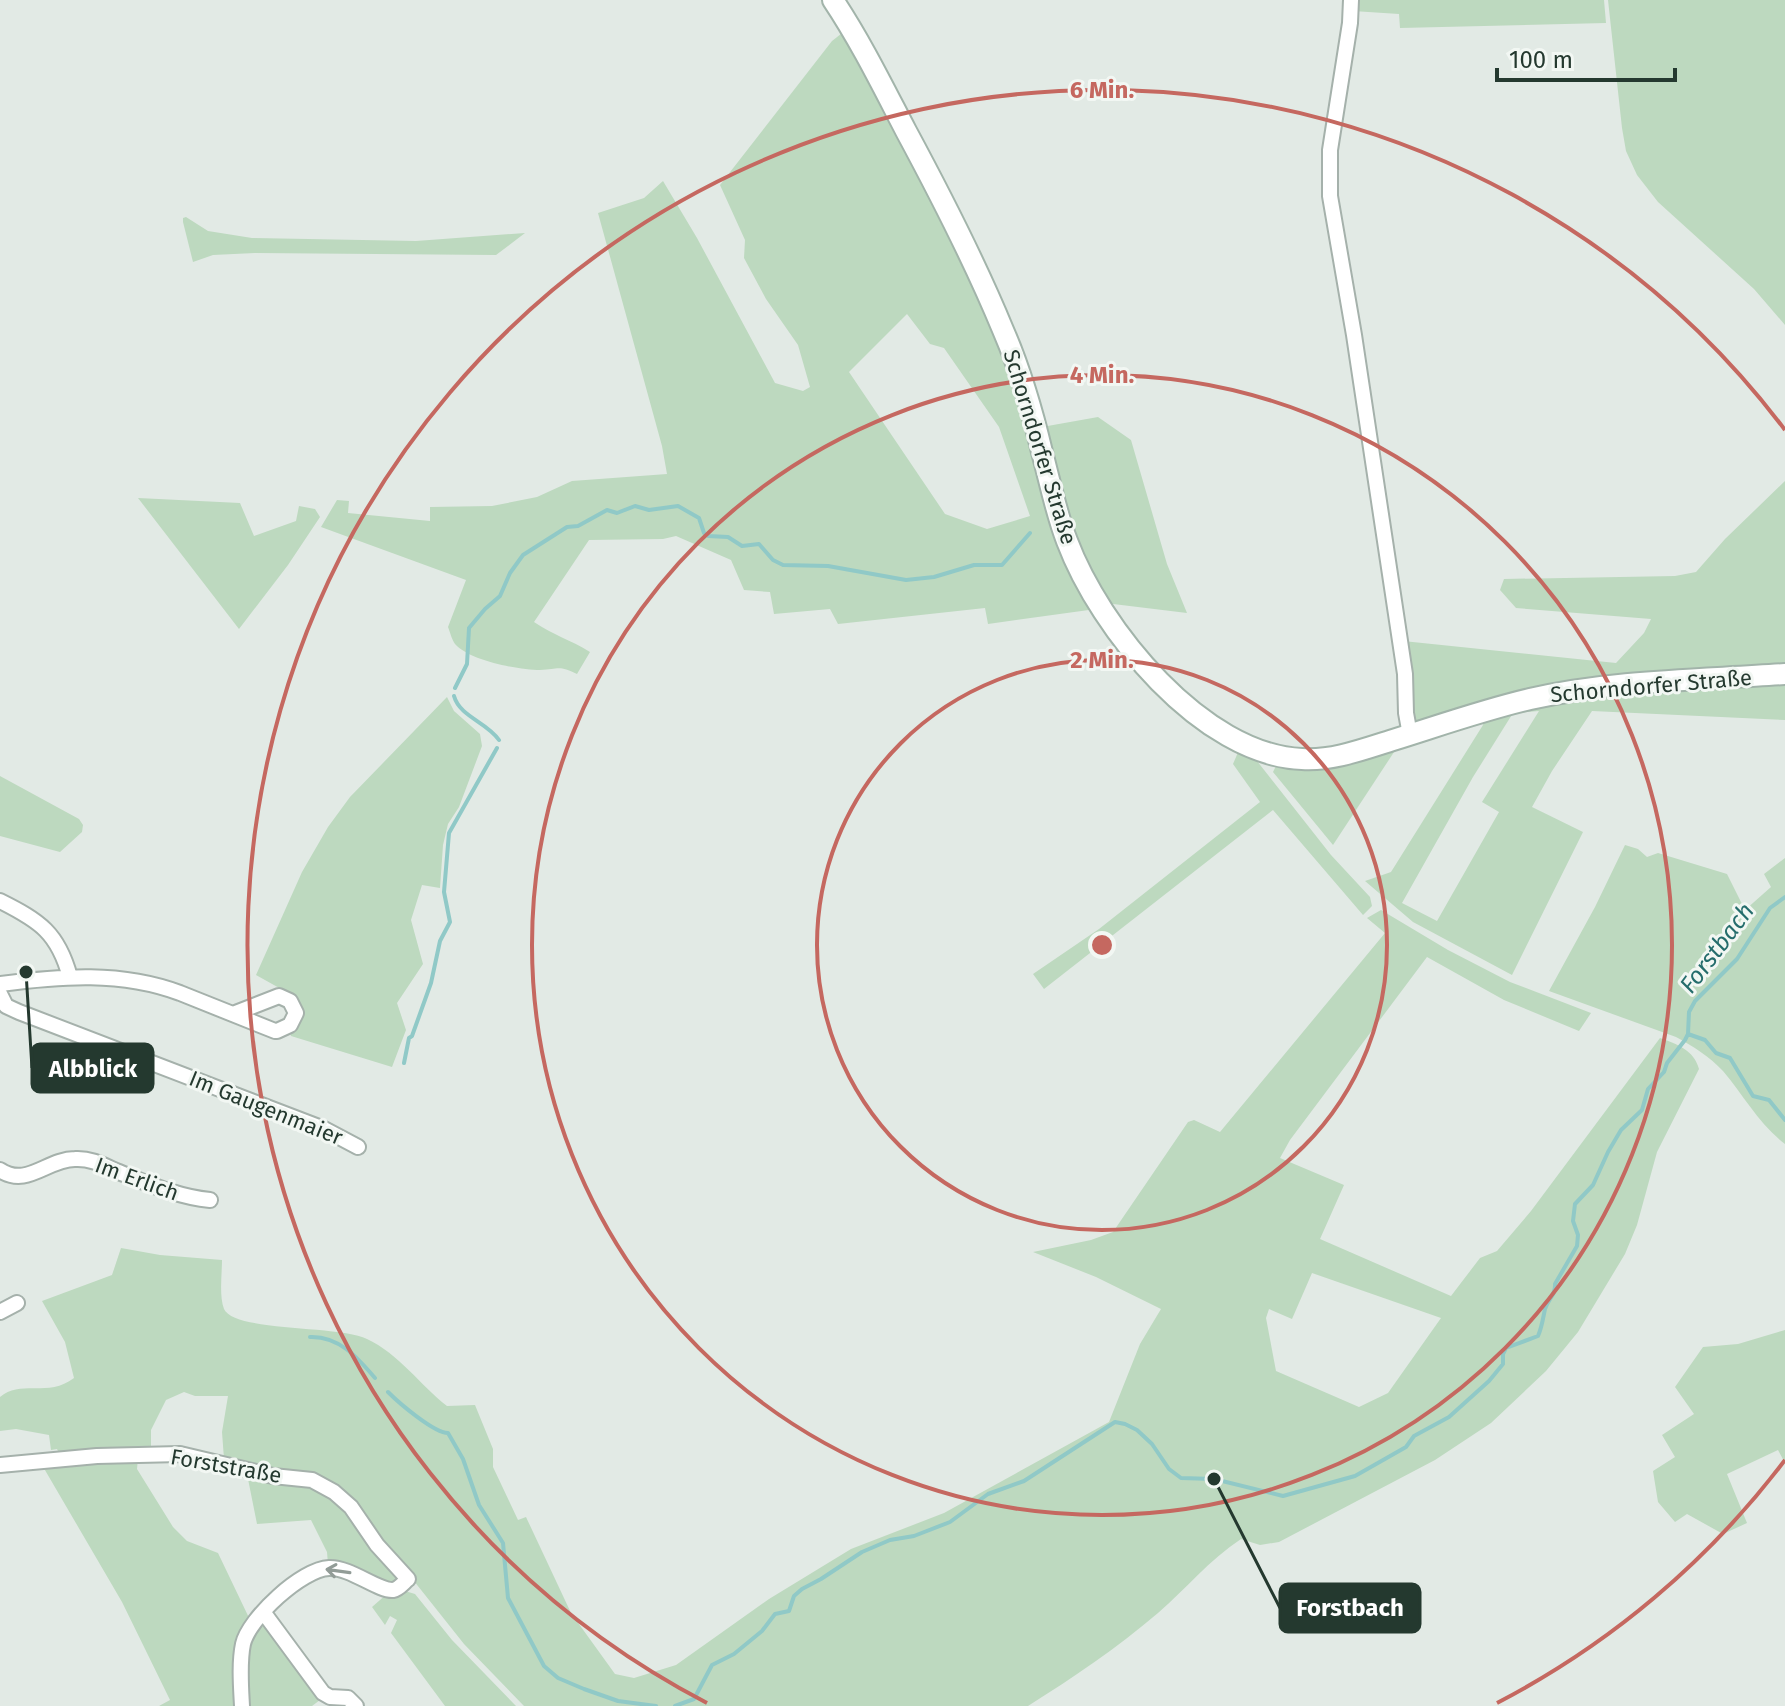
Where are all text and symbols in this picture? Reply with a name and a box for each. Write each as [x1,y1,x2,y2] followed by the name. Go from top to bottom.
[1497,32,1675,82] scale bar
[1509,46,1573,74] text: 100 m
[1070,76,1134,104] text: 6 Min.
[998,346,1082,548] street label: Schorndorfer Straße
[1070,361,1134,389] text: 4 Min.
[1070,646,1134,674] text: 2 Min.
[1549,664,1753,708] street label: Schorndorfer Straße
[1674,897,1760,999] water label: Forstbach
[1088,931,1116,959] centre of rings
[32,1044,153,1092] callout: Albblick
[48,1055,138,1083] text: Albblick
[185,1065,347,1151] street label: Im Gaugenmaier
[91,1151,183,1207] street label: Im Erlich
[168,1443,284,1489] street label: Forststraße
[325,1563,351,1578] one-way arrow
[1280,1584,1420,1632] callout: Forstbach
[1296,1594,1404,1622] text: Forstbach

